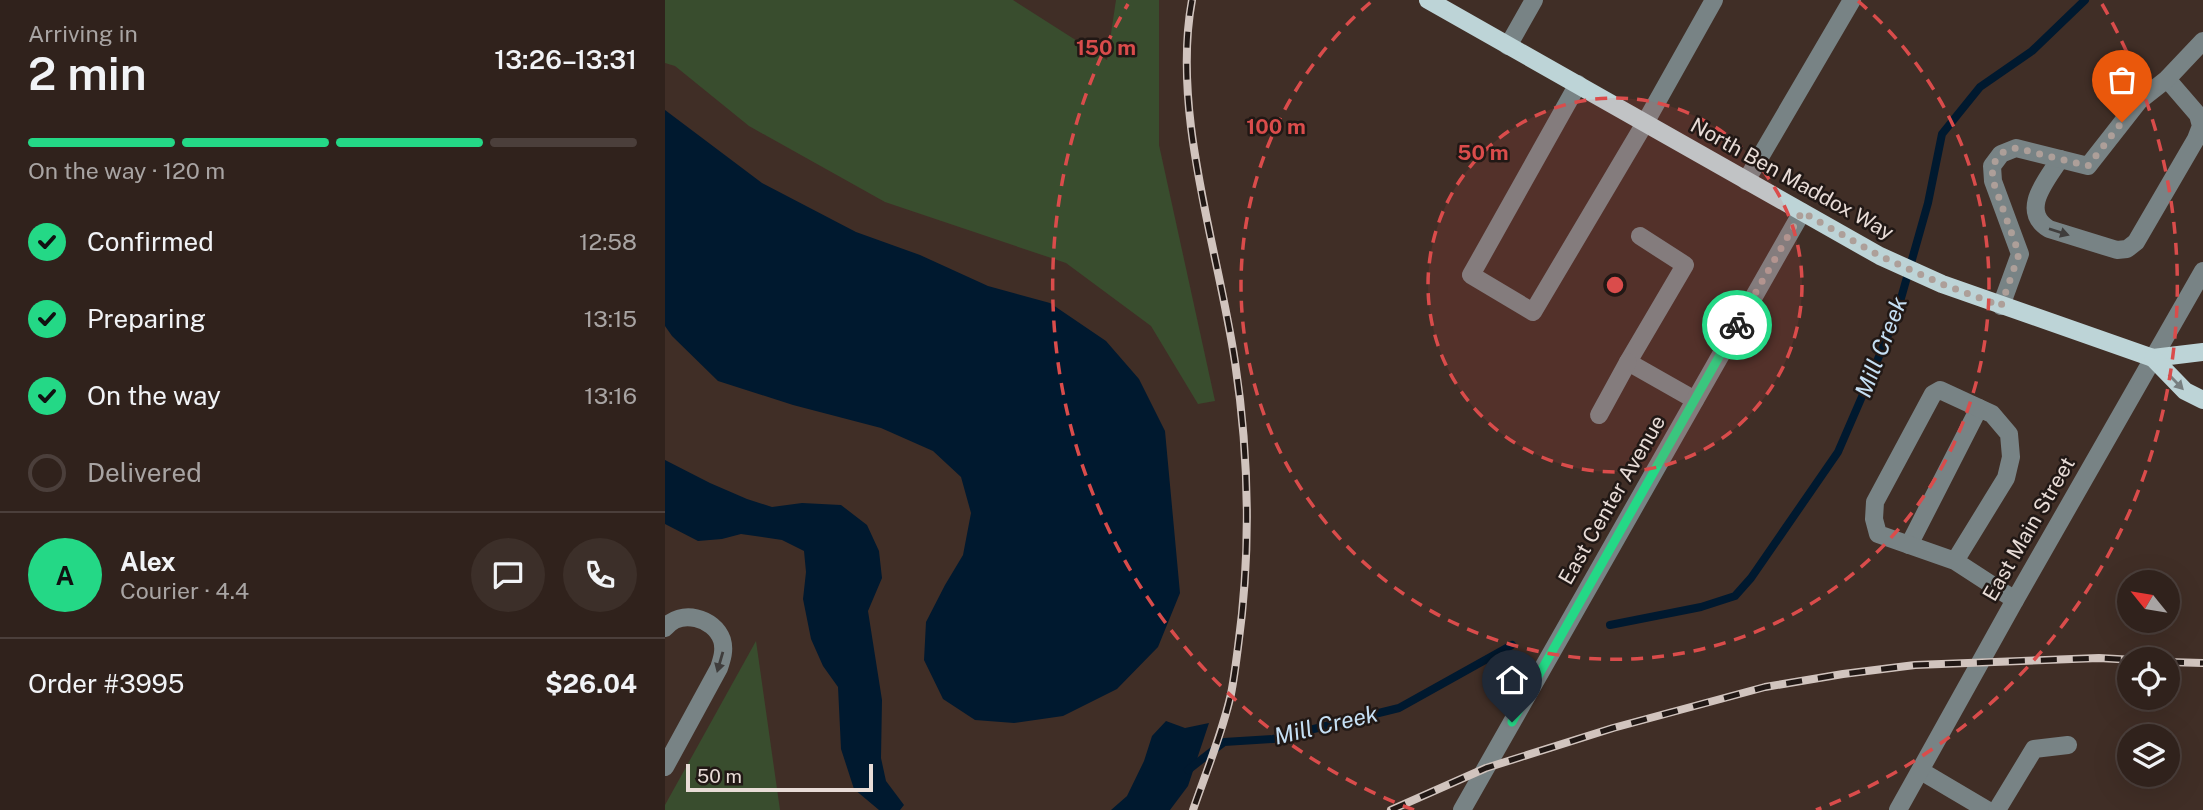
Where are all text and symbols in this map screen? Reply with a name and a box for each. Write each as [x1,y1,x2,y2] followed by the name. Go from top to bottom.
[28,20,138,47] text: Arriving in
[1076,35,1136,60] text: 150 m
[494,44,637,75] text: 13:26–13:31
[28,46,147,100] text: 2 min
[2092,50,2152,122] pin
[2103,61,2141,99] icon: bag
[1686,112,1898,245] street label: North Ben Maddox Way
[1246,114,1306,139] text: 100 m
[1457,140,1509,165] text: 50 m
[28,157,225,184] text: On the way · 120 m
[28,223,66,261] icon: check
[87,226,214,257] text: Confirmed
[2049,227,2070,238] one-way arrow
[579,228,637,255] text: 12:58
[1603,273,1627,297] centre of rings
[1702,290,1772,360] courier
[1849,292,1912,401] water label: Mill Creek
[28,300,66,338] icon: check
[87,303,206,334] text: Preparing
[584,305,637,332] text: 13:15
[1718,306,1756,344] icon: bike
[2168,373,2184,391] one-way arrow
[28,377,66,415] icon: check
[87,380,221,411] text: On the way
[584,382,637,409] text: 13:16
[1553,411,1670,589] street label: East Center Avenue
[1977,452,2080,605] street label: East Main Street
[87,457,202,488] text: Delivered
[471,538,545,612] button: chat
[563,538,637,612] button: phone
[120,546,176,577] text: Alex
[56,560,74,591] text: A
[2117,570,2181,634] north arrow
[2117,570,2180,787] map controls
[120,577,249,604] text: Courier · 4.4
[2117,647,2180,710] button: locate
[1482,650,1542,722] pin
[714,651,724,672] one-way arrow
[1493,661,1531,699] icon: home
[28,668,184,699] text: Order #3995
[545,668,637,699] text: $26.04
[1271,699,1381,750] water label: Mill Creek
[2117,724,2180,787] button: layers
[686,761,873,793] scale bar
[697,765,742,787] text: 50 m

